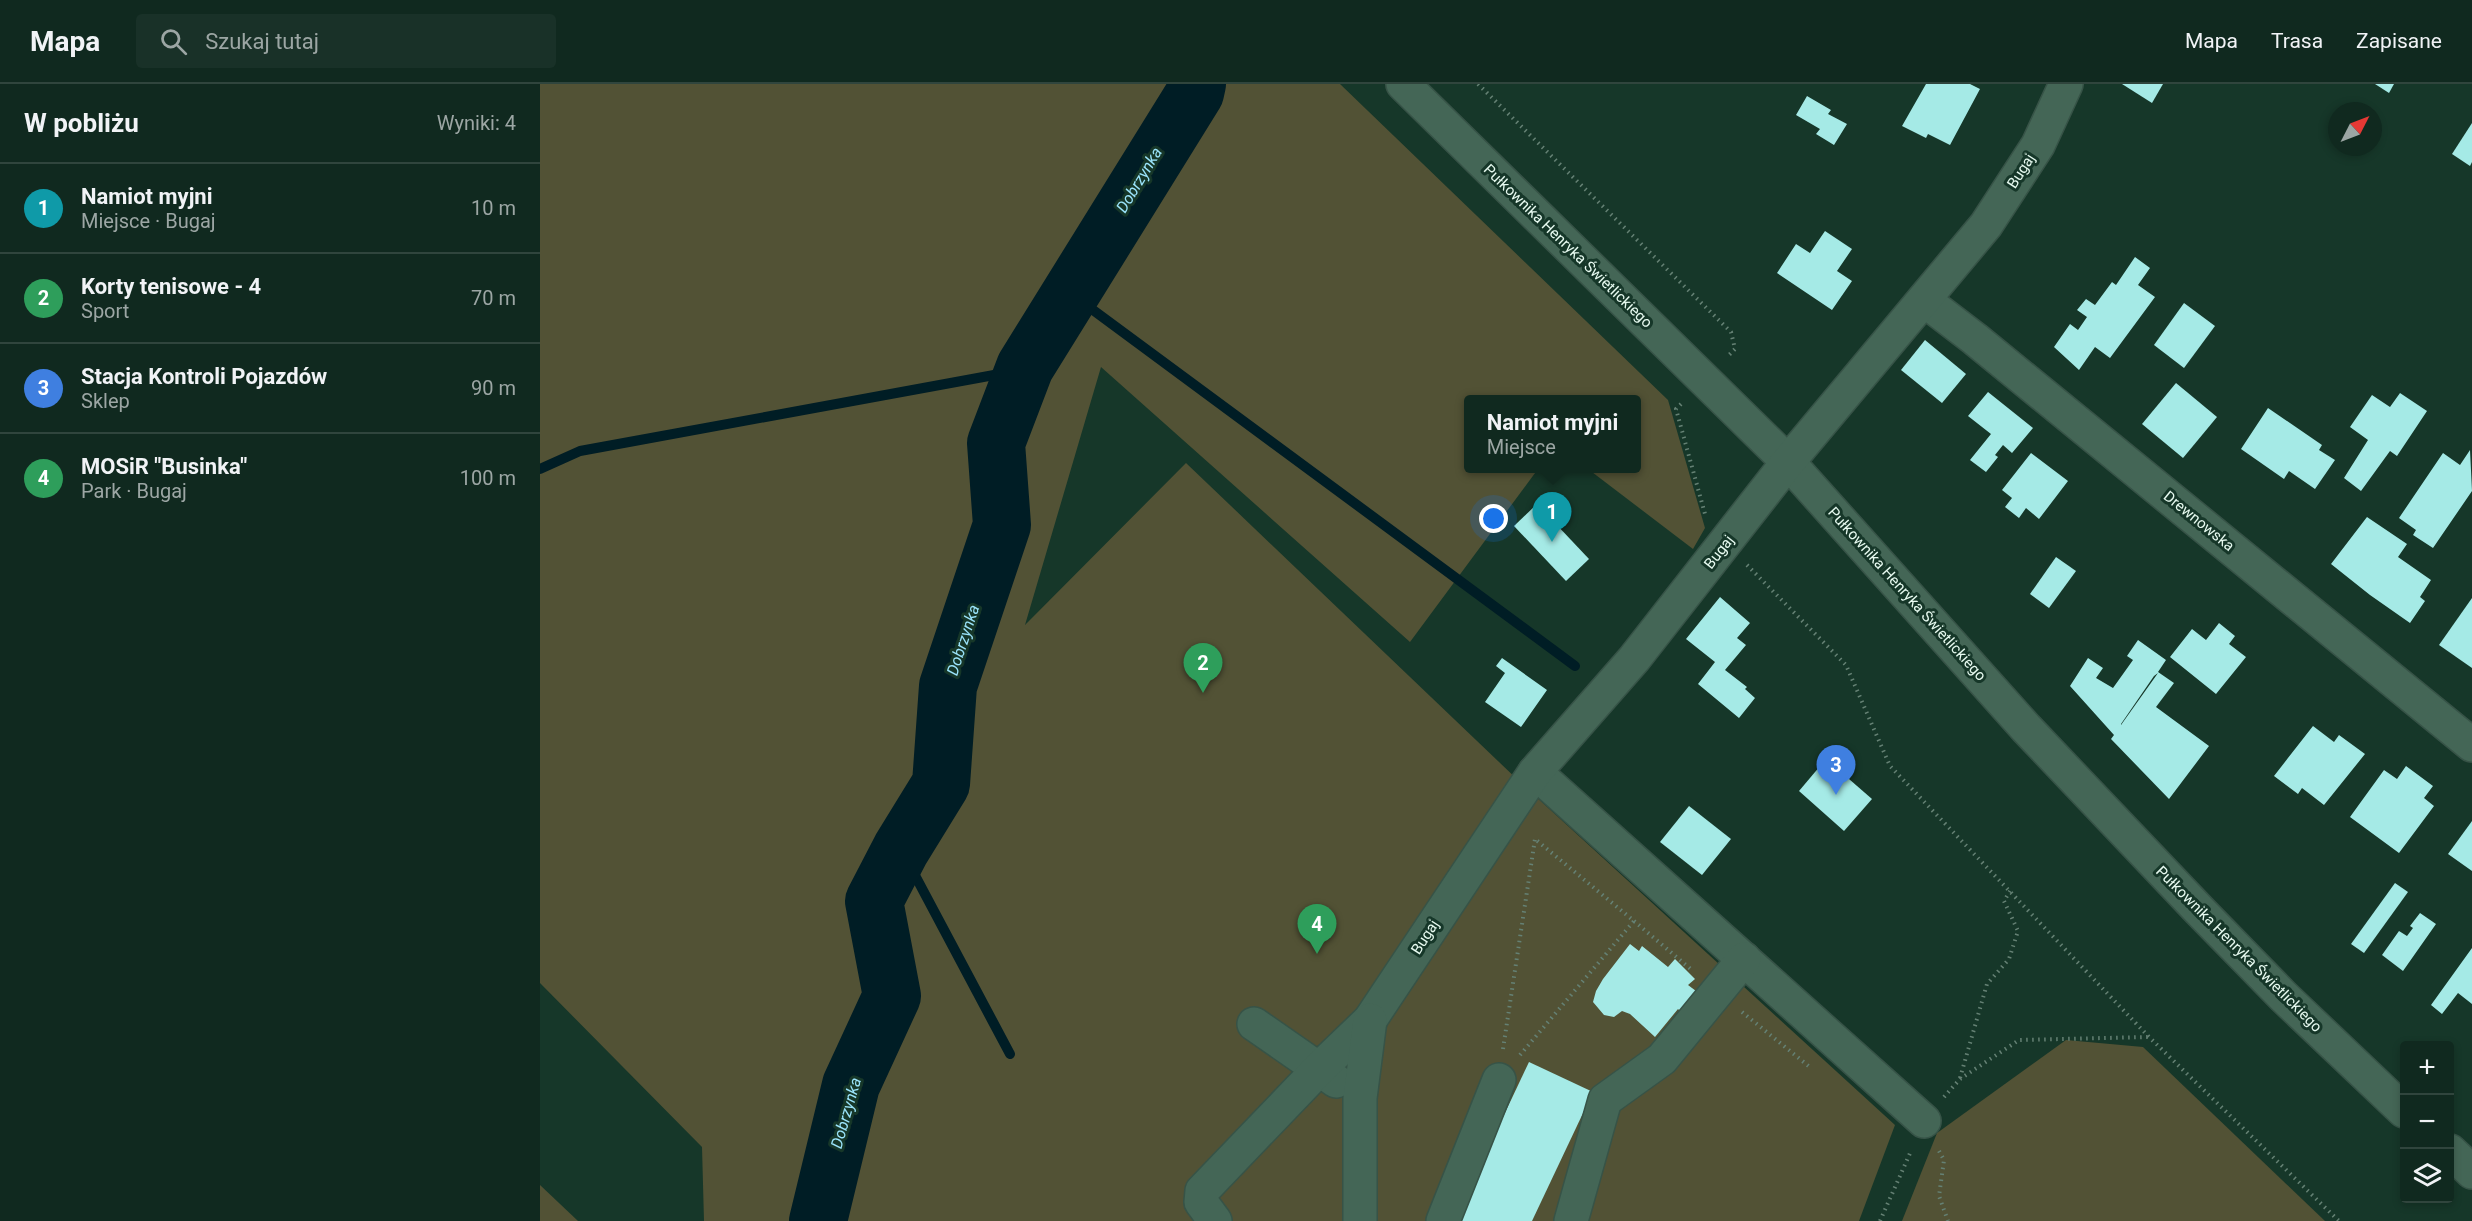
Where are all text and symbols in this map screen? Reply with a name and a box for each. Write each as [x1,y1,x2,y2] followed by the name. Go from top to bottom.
[136,14,556,68] search box
[30,25,100,58] text: Mapa
[157,25,190,58] icon: search
[205,29,319,54] text: Szukaj tutaj
[2185,29,2238,53] text: Mapa
[2271,29,2323,53] text: Trasa
[2356,29,2442,53] text: Zapisane
[2328,102,2382,156] north arrow
[24,108,139,138] text: W pobliżu
[437,111,516,135] text: Wyniki: 4
[1112,144,1166,216] water label: Dobrzynka
[2003,150,2039,192] street label: Bugaj
[1480,161,1656,331] street label: Pułkownika Henryka Świetlickiego
[81,184,213,209] text: Namiot myjni
[38,196,49,220] text: 1
[471,196,516,220] text: 10 m
[81,209,216,233] text: Miejsce · Bugaj
[81,274,261,299] text: Korty tenisowe - 4
[38,286,49,310] text: 2
[471,286,516,310] text: 70 m
[81,299,129,323] text: Sport
[81,364,327,389] text: Stacja Kontroli Pojazdów
[38,376,49,400] text: 3
[471,376,516,400] text: 90 m
[81,389,130,413] text: Sklep
[1464,395,1641,473] popup
[1487,410,1618,435] text: Namiot myjni
[1487,435,1556,459] text: Miejsce
[81,454,247,479] text: MOSiR "Businka"
[38,466,49,490] text: 4
[460,466,516,490] text: 100 m
[81,479,187,503] text: Park · Bugaj
[2160,487,2238,555] street label: Drewnowska
[1532,492,1572,542] pin: 1
[1824,503,1990,685] street label: Pułkownika Henryka Świetlickiego
[1479,504,1508,533] your location
[1700,532,1738,572] street label: Bugaj
[943,602,983,678] water label: Dobrzynka
[1184,644,1222,693] pin: 2
[1816,746,1856,795] pin: 3
[2152,862,2326,1036] street label: Pułkownika Henryka Świetlickiego
[1298,904,1336,954] pin: 4
[1407,916,1443,958] street label: Bugaj
[2400,1041,2454,1203] map controls
[2400,1041,2454,1095] button: +
[827,1075,865,1151] water label: Dobrzynka
[2400,1095,2454,1149] button: −
[2400,1149,2454,1203] button: layers

